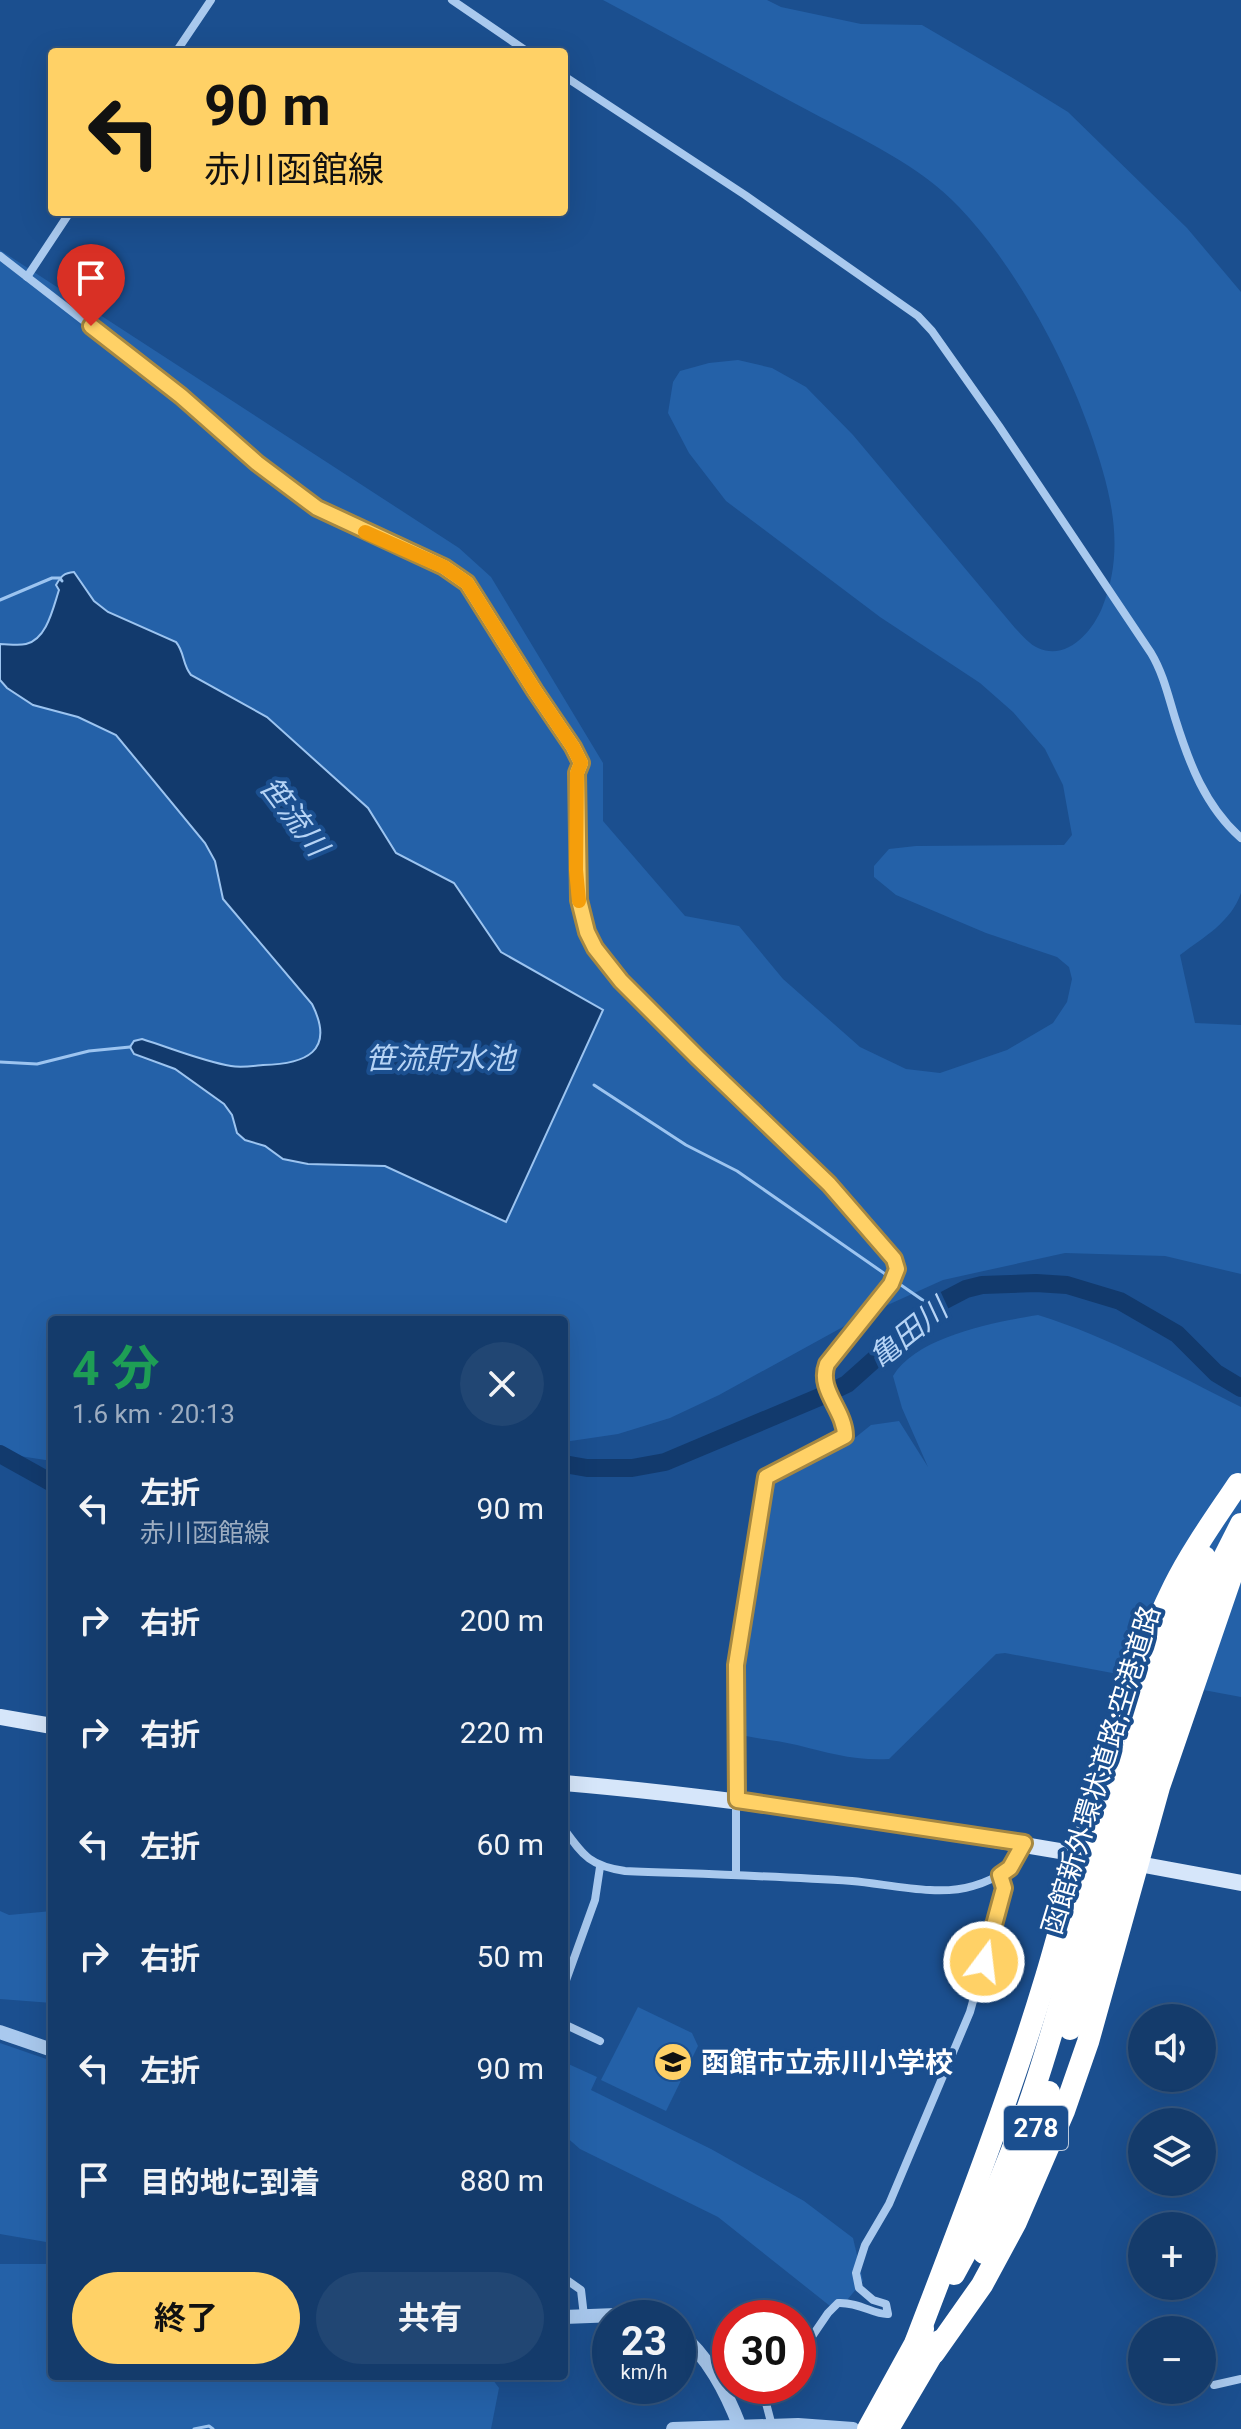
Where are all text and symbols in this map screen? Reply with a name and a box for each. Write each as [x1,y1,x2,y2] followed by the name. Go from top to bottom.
[204,73,331,139] text: 90 m
[72,80,176,184] icon: left
[204,149,384,191] text: 赤川函館線
[57,244,125,326] pin
[69,256,113,300] icon: arrive
[253,770,337,865] water label: 笹流川
[365,1041,518,1076] water label: 笹流貯水池
[862,1289,956,1375] water label: 亀田川
[72,1340,159,1397] text: 4 分
[460,1342,544,1426] button: close
[72,1399,235,1429] text: 1.6 km · 20:13
[140,1475,200,1510] text: 左折
[72,1486,116,1530] icon: left
[477,1491,544,1526] text: 90 m
[140,1518,270,1548] text: 赤川函館線
[72,1598,116,1642] icon: right
[1035,1602,1167,1938] street label: 函館新外環状道路;空港道路
[460,1603,544,1638] text: 200 m
[140,1605,200,1640] text: 右折
[72,1710,116,1754] icon: right
[460,1715,544,1750] text: 220 m
[140,1717,200,1752] text: 右折
[72,1822,116,1866] icon: left
[477,1827,544,1862] text: 60 m
[140,1829,200,1864] text: 左折
[942,1920,1026,2004] position arrow
[72,1934,116,1978] icon: right
[477,1939,544,1974] text: 50 m
[140,1941,200,1976] text: 右折
[1128,2004,1216,2404] map controls
[1128,2004,1216,2092] button: sound
[652,2041,694,2083] school or university icon: 函館市立赤川小学校
[72,2046,116,2090] icon: left
[701,2046,953,2079] place label: 函館市立赤川小学校
[477,2051,544,2086] text: 90 m
[140,2053,200,2088] text: 左折
[1004,2106,1068,2150] road number: 278
[1128,2108,1216,2196] button: layers
[72,2158,116,2202] icon: arrive
[460,2163,544,2198] text: 880 m
[140,2165,320,2200] text: 目的地に到着
[1128,2212,1216,2300] button: +
[72,2272,300,2364] button: 終了
[316,2272,544,2364] button: 共有
[712,2300,816,2404] speed limit sign: 30
[1128,2316,1216,2404] button: −
[621,2318,667,2365] text: 23
[621,2360,667,2384] text: km/h

